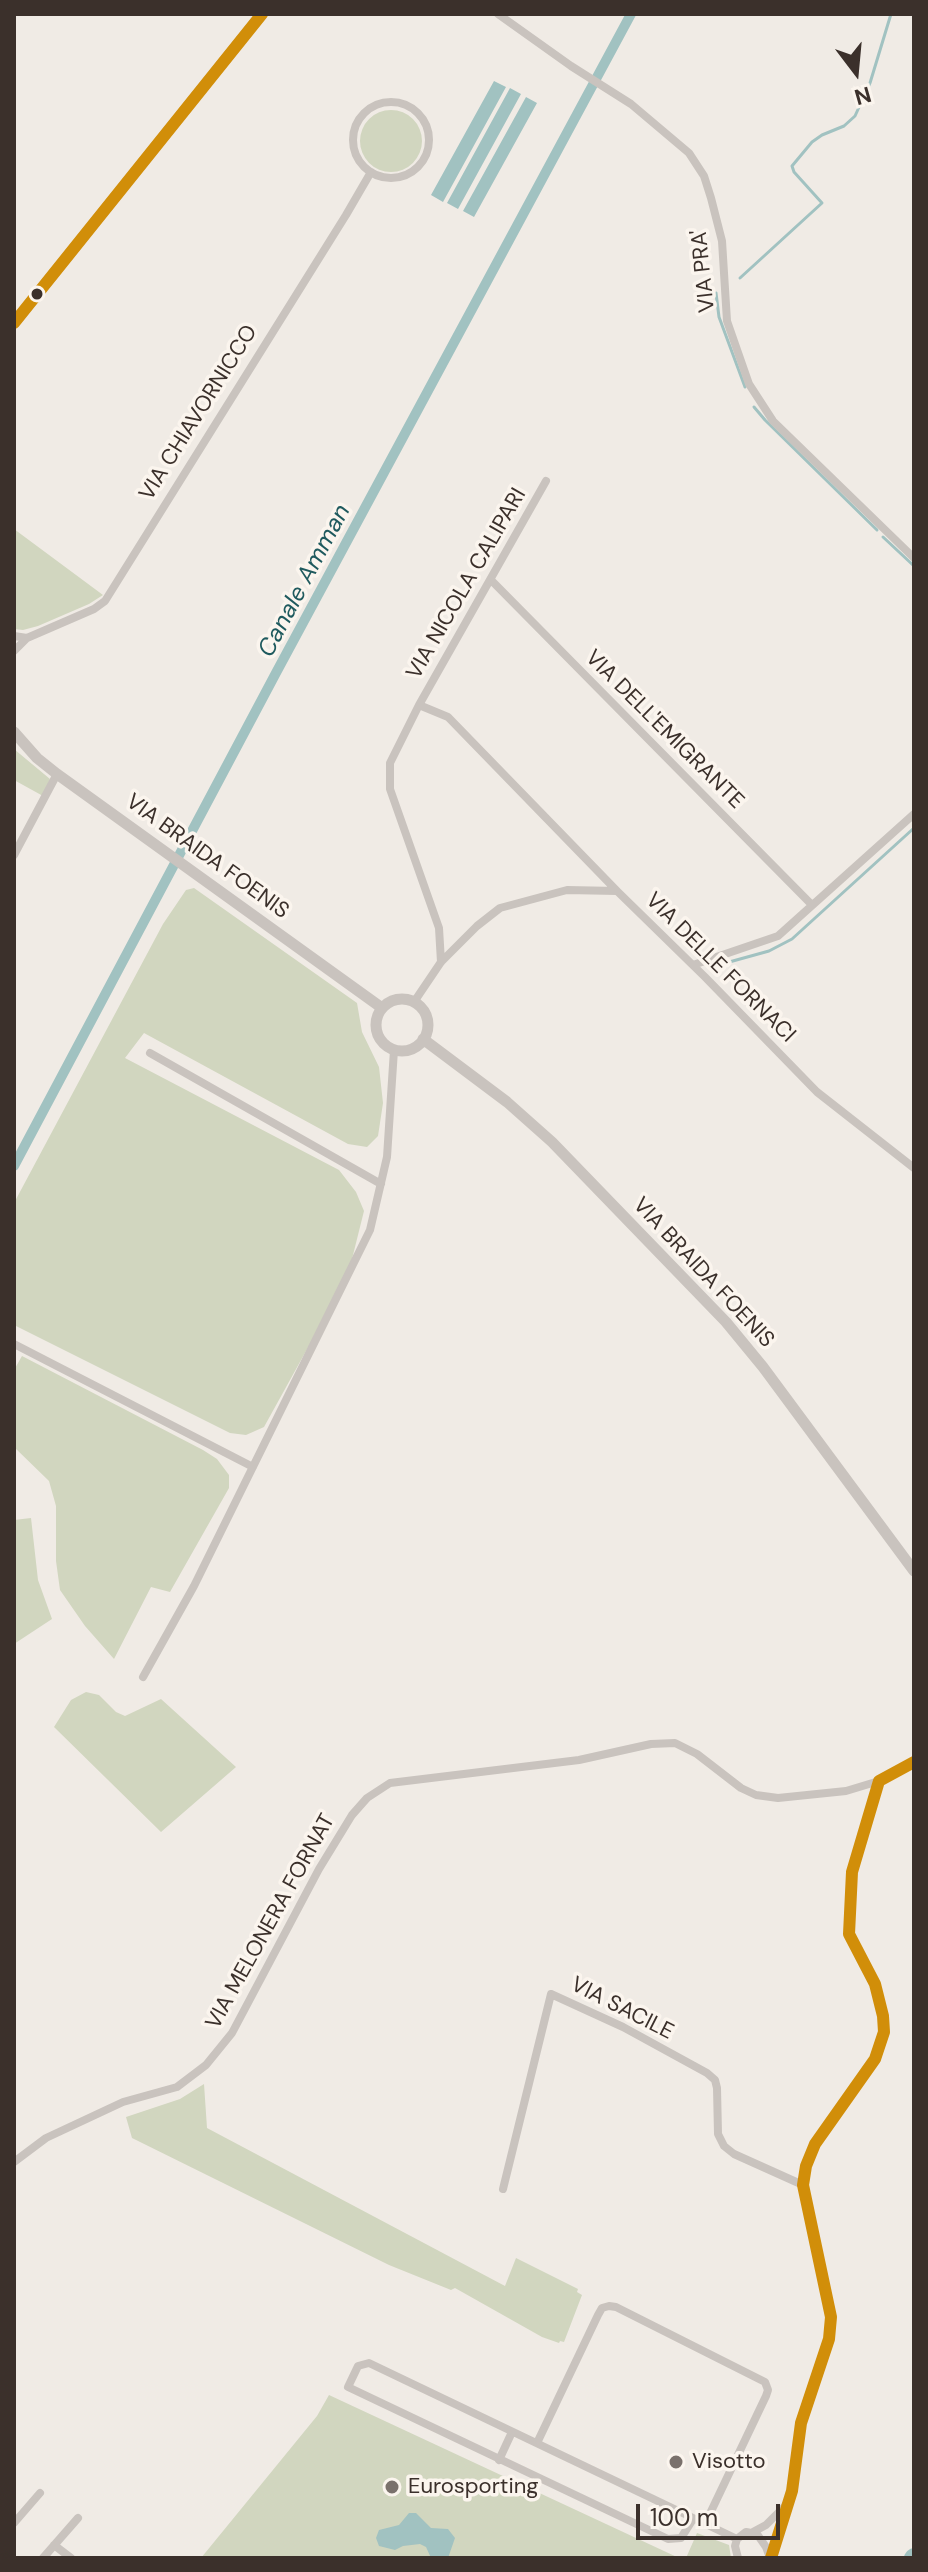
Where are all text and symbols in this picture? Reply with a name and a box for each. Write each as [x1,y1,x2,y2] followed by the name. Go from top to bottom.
[816,32,896,112] north arrow
[851,79,874,112] text: N
[687,228,721,314] street label: VIA PRA'
[29,286,45,302] unlabelled marker
[134,320,264,506] street label: VIA CHIAVORNICCO
[402,484,532,684] street label: VIA NICOLA CALIPARI
[253,500,357,662] water label: Canale Amman
[579,645,749,815] street label: VIA DELL'EMIGRANTE
[120,789,294,925] street label: VIA BRAIDA FOENIS
[640,888,800,1048] street label: VIA DELLE FORNACI
[627,1193,779,1353] street label: VIA BRAIDA FOENIS
[201,1810,341,2034] street label: VIA MELONERA FORNAT
[566,1972,678,2046] street label: VIA SACILE
[692,2449,766,2475] place label: Visotto
[667,2453,685,2471] marker: Visotto
[408,2474,539,2500] place label: Eurosporting
[383,2478,401,2496] marker: Eurosporting
[640,2488,784,2538] scale bar
[650,2502,718,2533] text: 100 m

